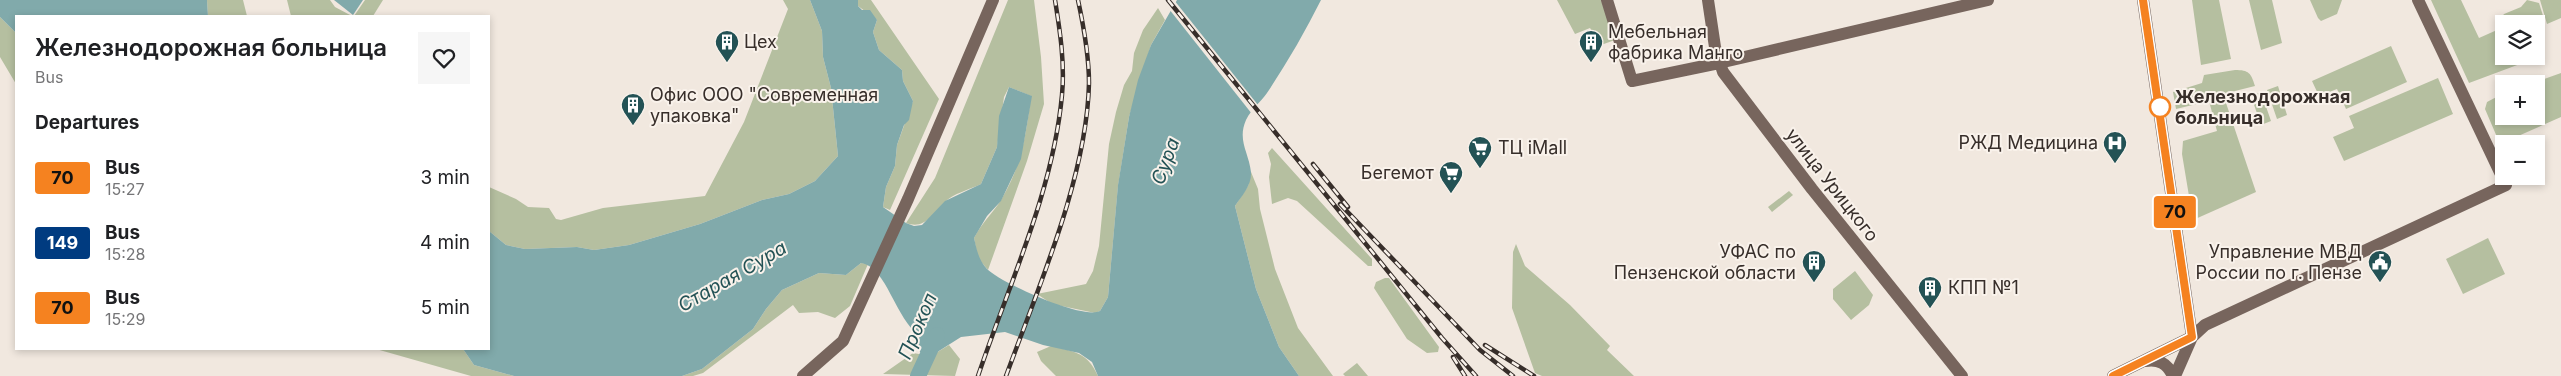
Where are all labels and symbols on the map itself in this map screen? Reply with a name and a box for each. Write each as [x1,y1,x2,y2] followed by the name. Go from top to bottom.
[1608,21,1743,63] place label: Мебельная фабрика Манго
[714,29,740,63] building icon: Цех
[1578,29,1604,63] building icon: Мебельная фабрика Манго
[744,31,777,52] place label: Цех
[650,84,878,126] place label: Офис ООО "Современная упаковка"
[2175,86,2350,128] place label: Железнодорожная больница
[620,92,646,126] building icon: Офис ООО "Современная упаковка"
[2149,96,2171,118] marker: Железнодорожная больница
[1782,124,1883,245] street label: улица Урицкого
[2102,130,2128,164] hospital icon: РЖД Медицина
[1959,132,2098,153] place label: РЖД Медицина
[1146,134,1185,188] water label: Сура
[1467,135,1493,169] supermarket icon: ТЦ iMall
[1498,137,1567,158] place label: ТЦ iMall
[1438,160,1464,194] supermarket icon: Бегемот
[1361,162,1435,183] place label: Бегемот
[2152,196,2198,228] line badge: 70
[674,236,791,317] water label: Старая Сура
[1614,241,1796,283] place label: УФАС по Пензенской области
[2196,241,2362,283] place label: Управление МВД России по г. Пензе
[1801,249,1827,283] building icon: УФАС по Пензенской области
[2367,249,2393,283] public building icon: Управление МВД России по г. Пензе
[1917,275,1943,309] building icon: КПП №1
[1948,277,2019,298] place label: КПП №1
[893,290,942,363] water label: Прокоп

